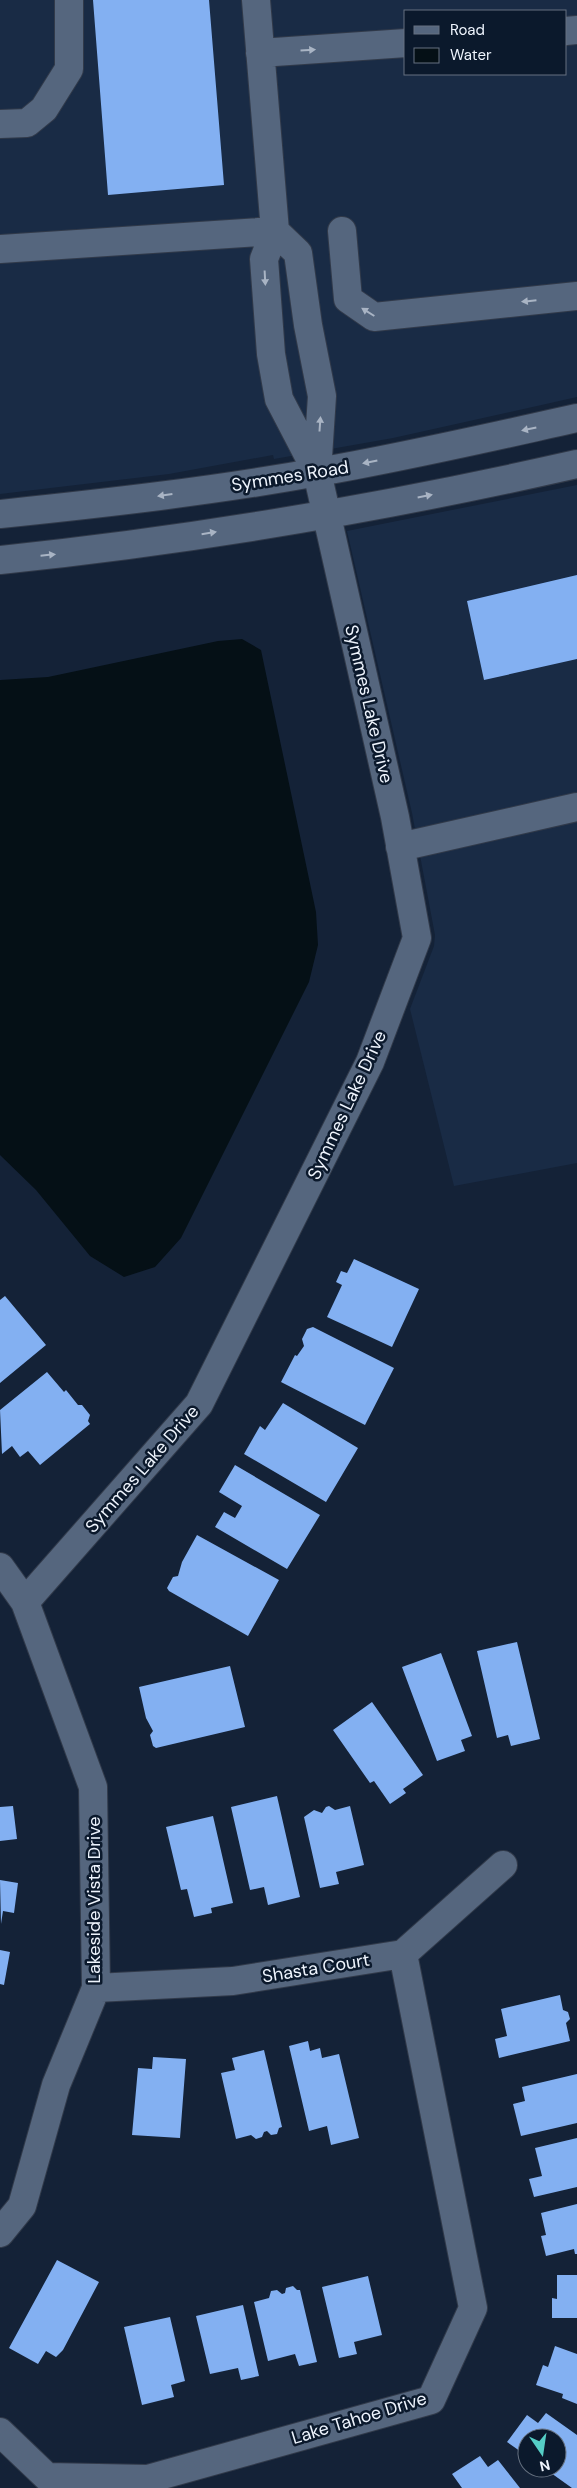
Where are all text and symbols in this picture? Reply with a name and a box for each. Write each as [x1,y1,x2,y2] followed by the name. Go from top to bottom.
[404,10,567,75] legend
[450,20,485,40] text: Road
[301,45,317,53] one-way arrow
[450,45,492,65] text: Water
[262,270,270,286] one-way arrow
[520,297,536,305] one-way arrow
[362,308,375,317] one-way arrow
[316,416,324,432] one-way arrow
[522,425,537,433] one-way arrow
[230,455,350,497] street label: Symmes Road
[362,459,378,467] one-way arrow
[156,491,172,499] one-way arrow
[417,492,433,500] one-way arrow
[202,528,218,536] one-way arrow
[41,551,57,559] one-way arrow
[339,622,399,786] street label: Symmes Lake Drive
[302,1027,392,1183] street label: Symmes Lake Drive
[80,1400,204,1538] street label: Symmes Lake Drive
[82,1817,106,1983] street label: Lakeside Vista Drive
[261,1948,371,1988] street label: Shasta Court
[289,2386,429,2450] street label: Lake Tahoe Drive
[517,2428,567,2478] north arrow
[538,2456,552,2476] text: N

